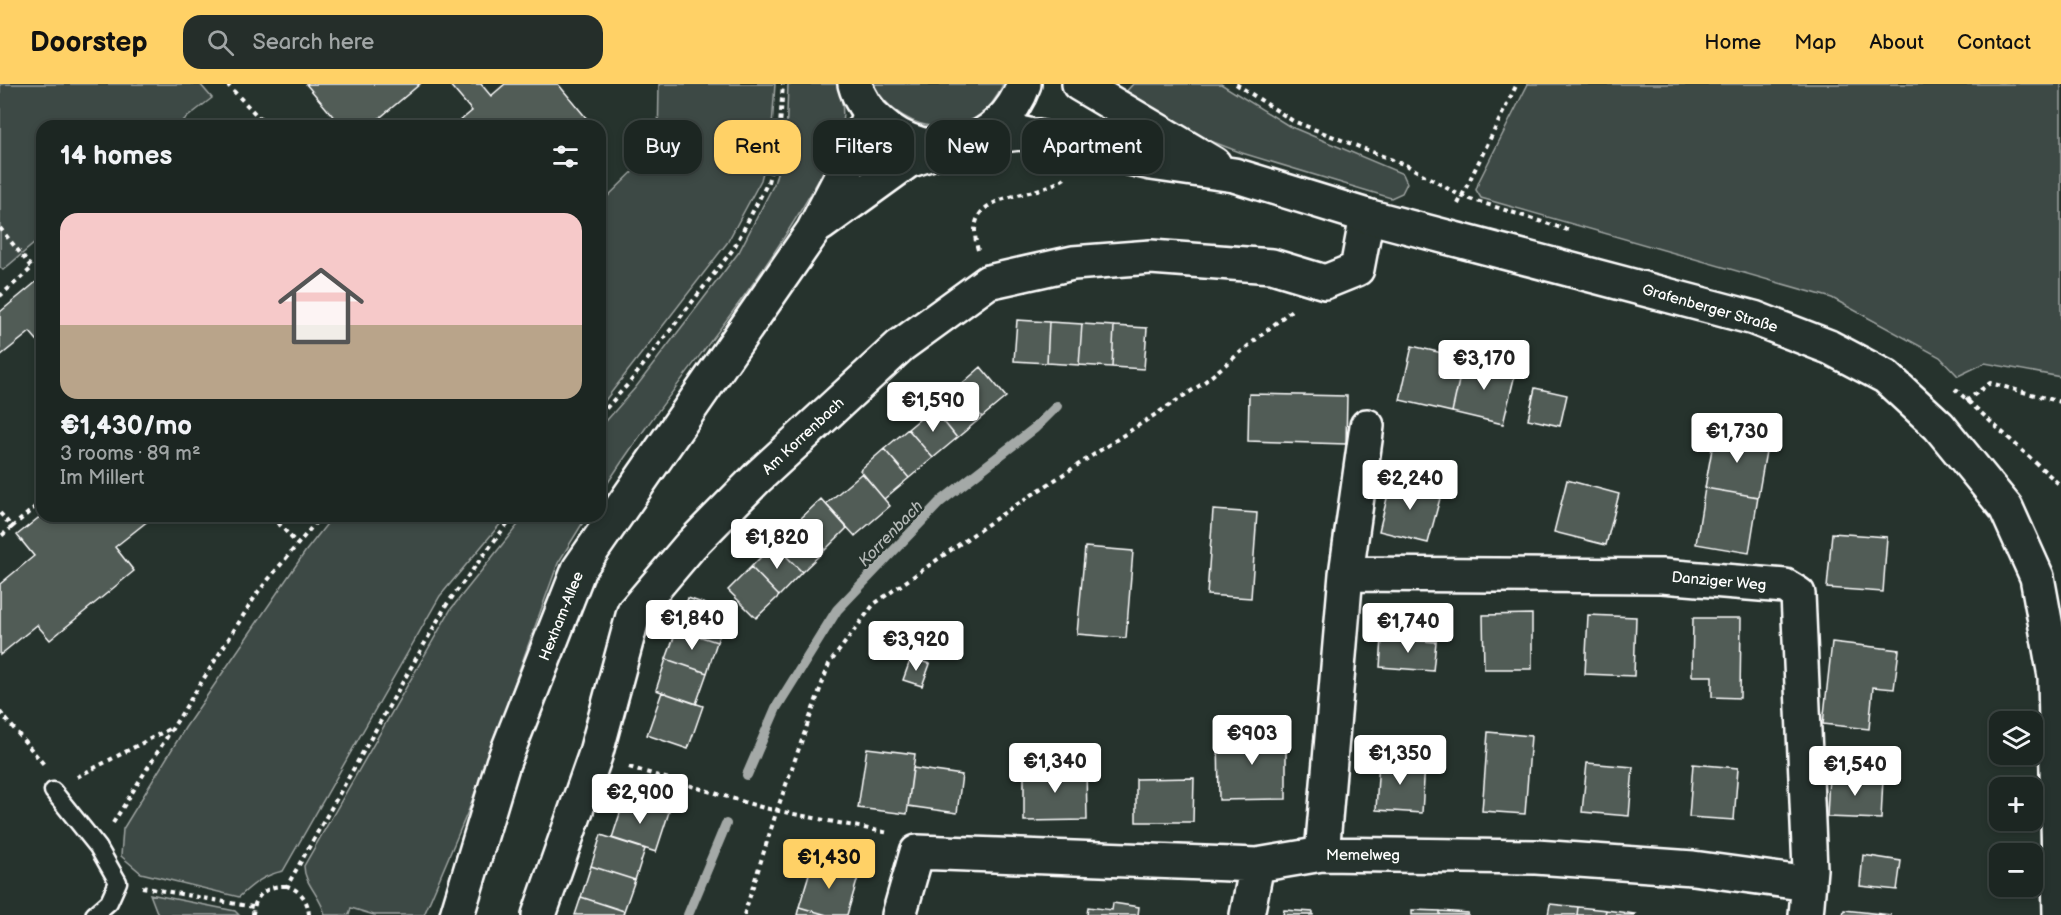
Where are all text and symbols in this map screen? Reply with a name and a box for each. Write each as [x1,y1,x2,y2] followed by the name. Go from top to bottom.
[183,15,603,69] search box
[30,26,147,59] text: Doorstep
[204,26,237,59] icon: search
[252,29,374,56] text: Search here
[1704,30,1761,55] text: Home
[1794,30,1836,55] text: Map
[1869,30,1924,55] text: About
[1957,30,2031,55] text: Contact
[624,120,702,174] chip: Buy
[714,120,801,174] chip: Rent
[813,120,914,174] chip: Filters
[926,120,1010,174] chip: New
[1022,120,1163,174] chip: Apartment
[549,140,582,173] icon: filters
[60,141,172,172] text: 14 homes
[267,252,375,360] icon: home
[1640,280,1780,337] street label: Grafenberger Straße
[1435,340,1533,391] pin: €3,170
[1452,347,1516,371] text: €3,170
[884,382,982,433] pin: €1,590
[901,389,965,413] text: €1,590
[759,394,848,479] street label: Am Korrenbach
[60,411,192,442] text: €1,430/mo
[1688,413,1786,464] pin: €1,730
[1705,420,1769,444] text: €1,730
[60,442,201,466] text: 3 rooms · 89 m²
[1361,460,1459,511] pin: €2,240
[60,466,144,490] text: Im Millert
[1377,467,1443,491] text: €2,240
[855,497,927,571] water label: Korrenbach
[728,519,826,570] pin: €1,820
[745,526,809,550] text: €1,820
[1671,568,1767,595] street label: Danziger Weg
[535,569,588,664] street label: Hexham-Allee
[643,600,741,651] pin: €1,840
[1359,603,1457,654] pin: €1,740
[660,607,724,631] text: €1,840
[1376,610,1440,634] text: €1,740
[867,621,965,672] pin: €3,920
[883,628,950,652] text: €3,920
[1989,711,2043,897] map controls
[1989,711,2043,765] button: layers
[1216,715,1288,766] pin: €903
[1227,722,1277,746] text: €903
[1351,735,1449,786] pin: €1,350
[1368,742,1432,766] text: €1,350
[1006,743,1104,794] pin: €1,340
[1806,746,1904,797] pin: €1,540
[1023,750,1087,774] text: €1,340
[1823,753,1887,777] text: €1,540
[591,774,689,825] pin: €2,900
[1989,777,2043,831] button: +
[606,781,674,805] text: €2,900
[780,839,878,890] pin: €1,430
[1989,843,2043,897] button: −
[797,846,861,870] text: €1,430
[1326,846,1400,865] street label: Memelweg

